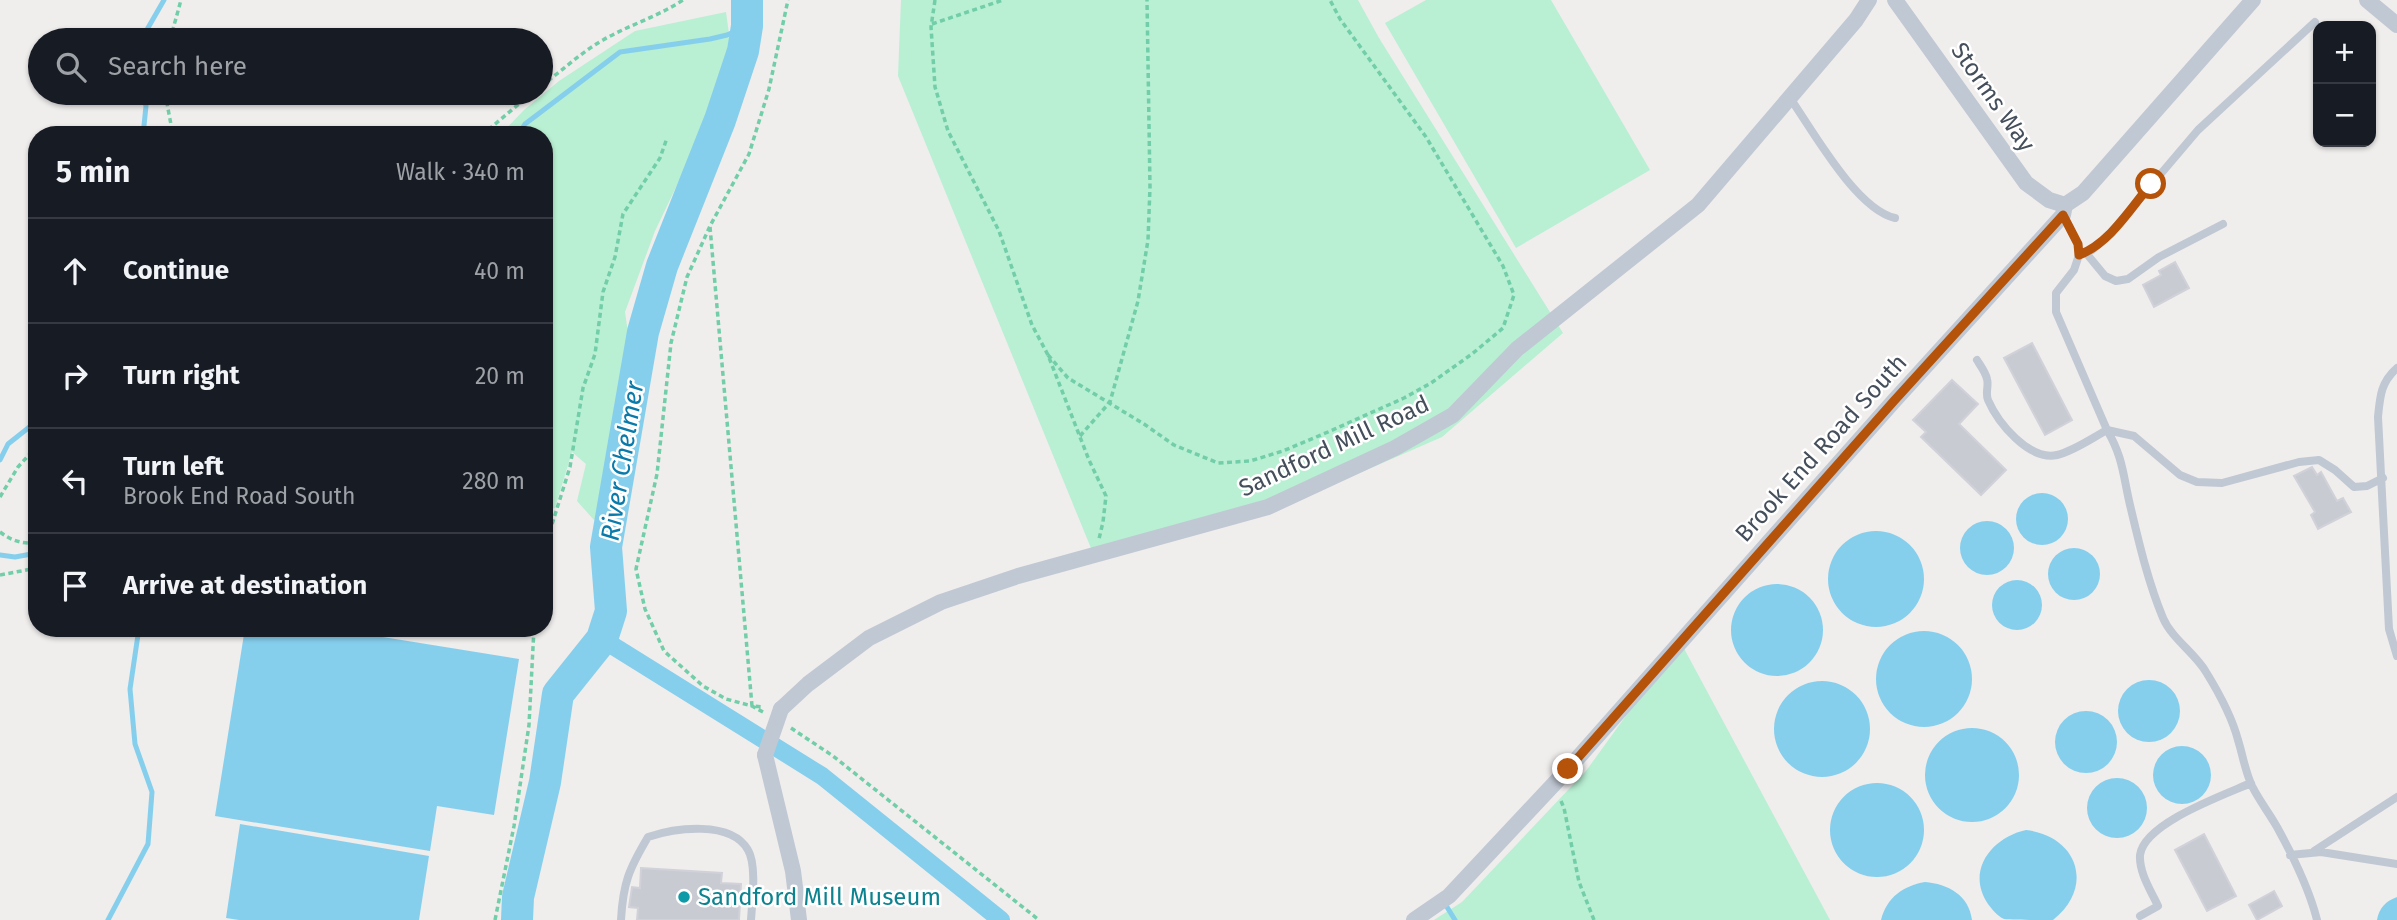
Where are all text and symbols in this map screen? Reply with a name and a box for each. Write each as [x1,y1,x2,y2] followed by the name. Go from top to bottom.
[2313,21,2376,147] map controls
[2313,21,2376,84] button: +
[28,28,553,105] search box
[1945,37,2041,157] street label: Storms Way
[52,48,90,86] icon: search
[108,51,247,82] text: Search here
[2313,84,2376,147] button: −
[56,154,130,190] text: 5 min
[396,158,525,186] text: Walk · 340 m
[2135,168,2166,199] route start
[56,252,94,290] icon: ahead
[123,255,229,286] text: Continue
[474,257,525,285] text: 40 m
[1729,348,1913,548] street label: Brook End Road South
[56,357,94,395] icon: right
[123,360,240,391] text: Turn right
[475,362,525,390] text: 20 m
[595,378,651,543] water label: River Chelmer
[1234,390,1434,502] street label: Sandford Mill Road
[123,451,224,482] text: Turn left
[56,462,94,500] icon: left
[462,467,525,495] text: 280 m
[123,482,356,510] text: Brook End Road South
[56,567,94,605] icon: arrive
[123,570,367,601] text: Arrive at destination
[1552,753,1583,784] route end
[698,883,941,911] place label: Sandford Mill Museum
[676,889,692,905] marker: Sandford Mill Museum

